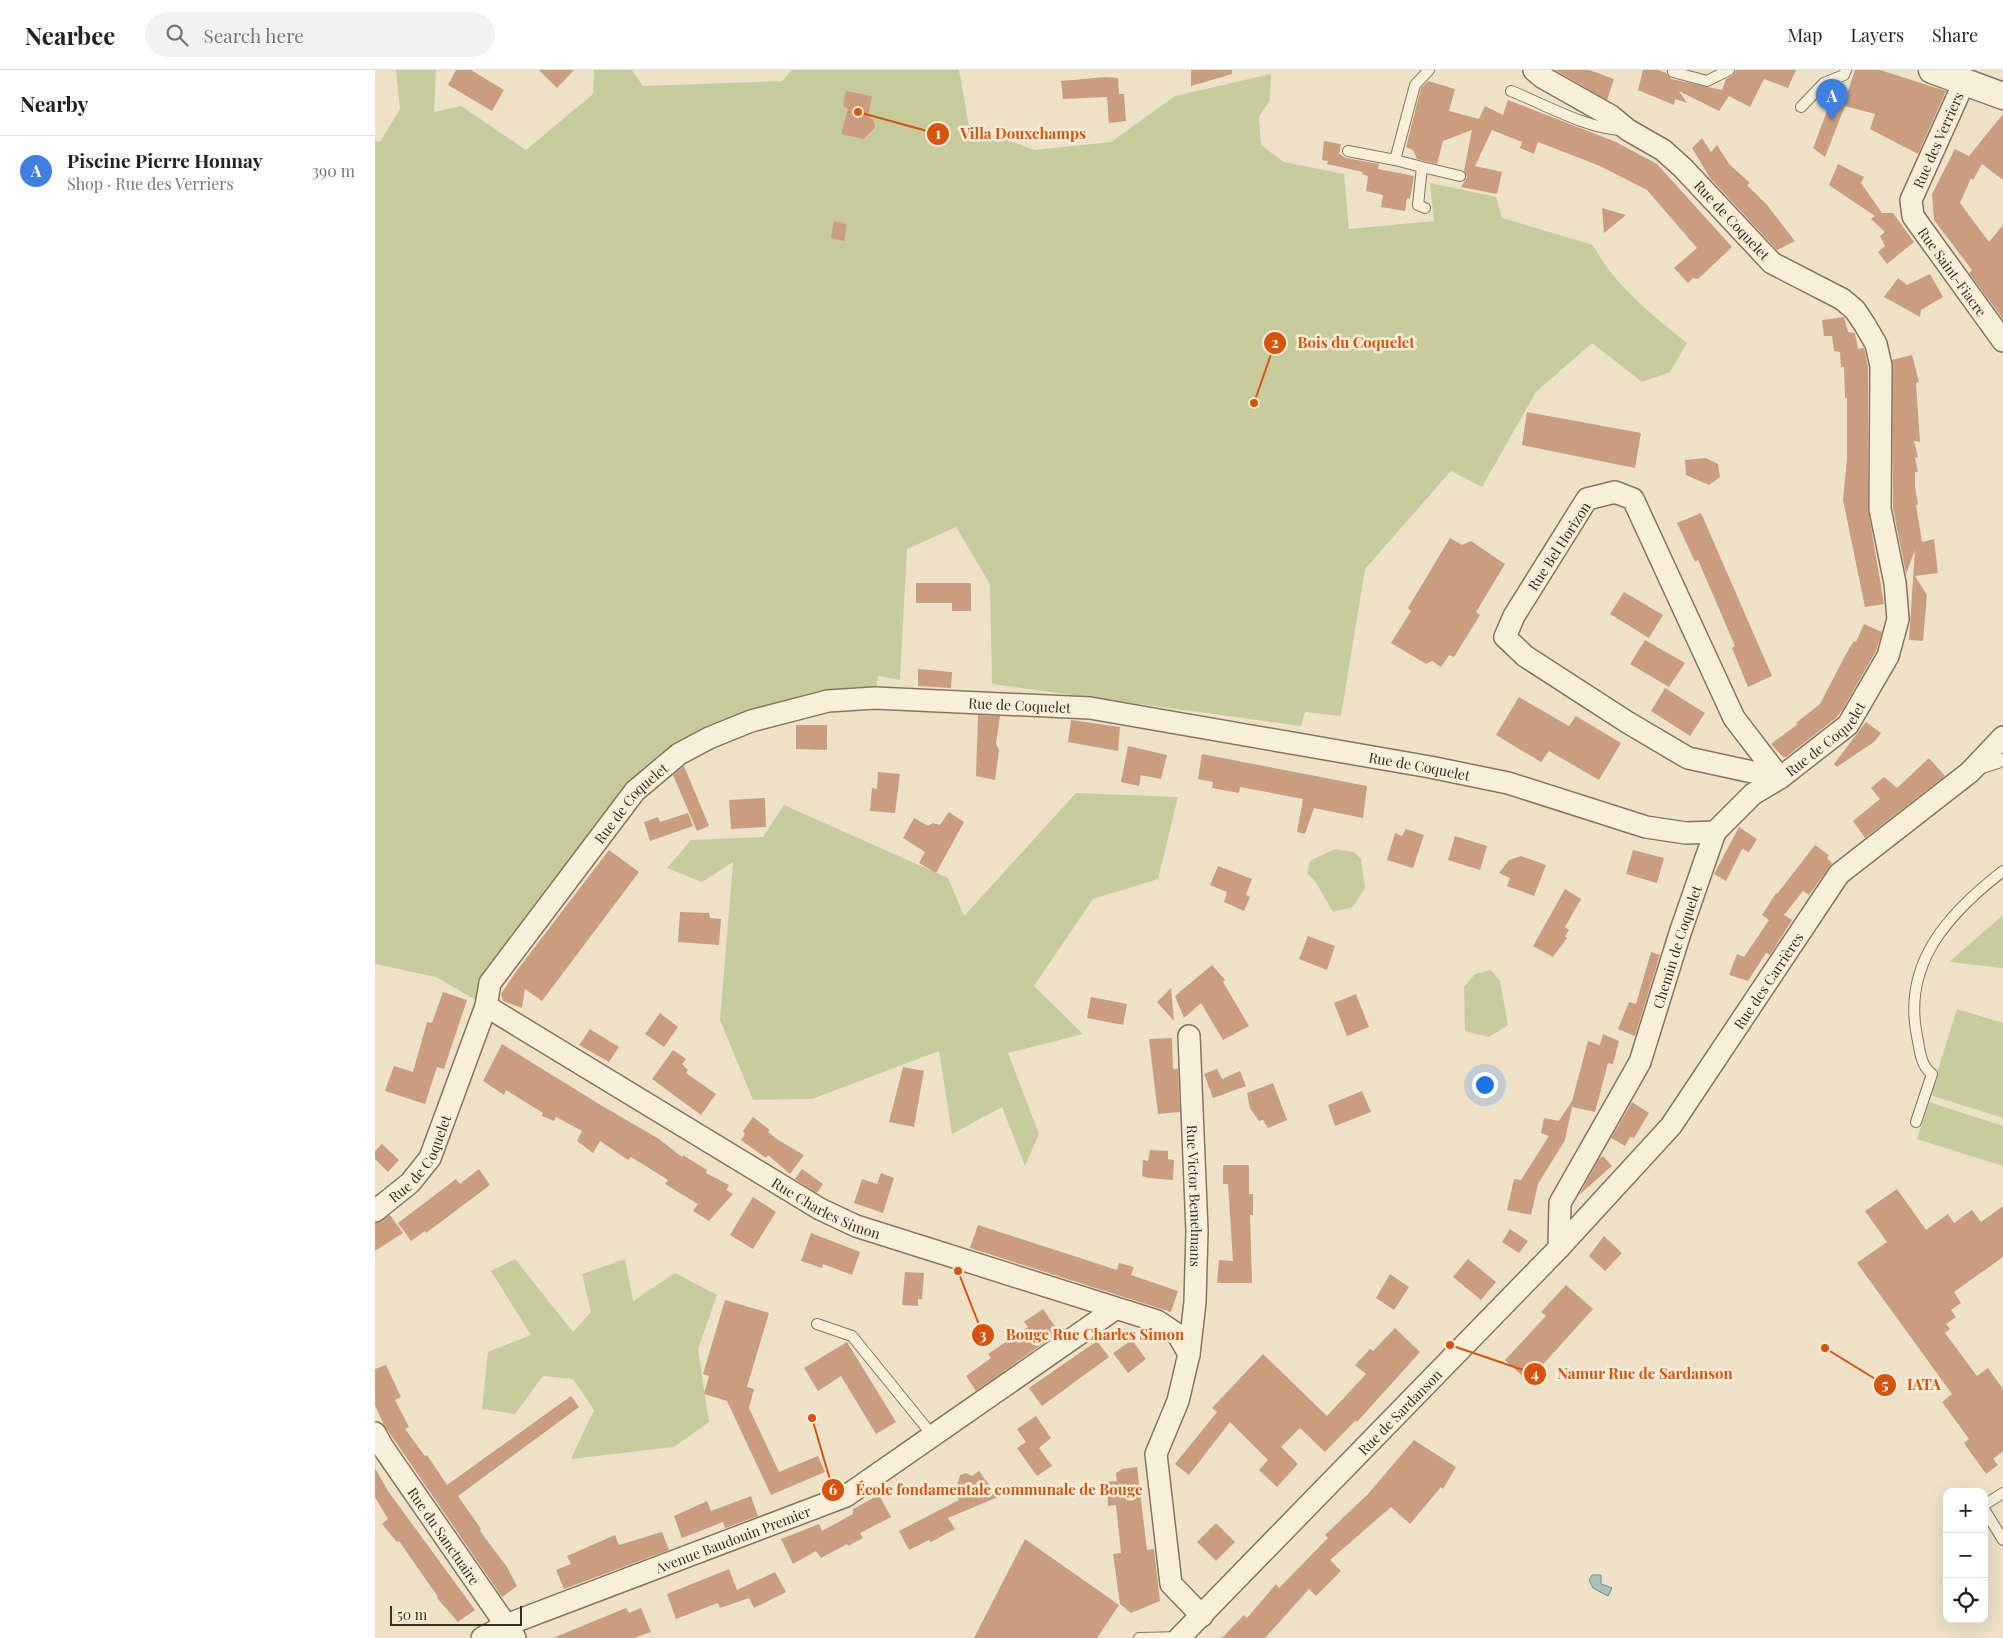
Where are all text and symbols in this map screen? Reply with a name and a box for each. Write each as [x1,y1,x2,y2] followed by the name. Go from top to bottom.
[145,12,495,57] search box
[25,19,115,51] text: Nearbee
[163,21,191,49] icon: search
[203,22,304,48] text: Search here
[1787,23,1822,47] text: Map
[1850,23,1904,47] text: Layers
[1932,23,1978,47] text: Share
[1816,79,1848,120] pin: A
[20,89,89,117] text: Nearby
[1908,89,1968,191] street label: Rue des Verriers
[925,119,1096,149] callout: Villa Douxchamps
[935,123,941,143] text: 1
[959,123,1086,143] text: Villa Douxchamps
[67,147,263,173] text: Piscine Pierre Honnay
[31,160,41,181] text: A
[312,160,355,181] text: 390 m
[67,173,234,194] text: Shop · Rue des Verriers
[1690,176,1775,265] street label: Rue de Coquelet
[1914,223,1991,320] street label: Rue Saint-Fiacre
[1263,328,1425,358] callout: Bois du Coquelet
[1271,332,1279,352] text: 2
[1297,332,1415,352] text: Bois du Coquelet
[1523,497,1595,594] street label: Rue Bel Horizon
[968,693,1073,717] street label: Rue de Coquelet
[1781,697,1870,780] street label: Rue de Coquelet
[1367,747,1473,785] street label: Rue de Coquelet
[589,758,672,847] street label: Rue de Coquelet
[1648,882,1706,1011] street label: Chemin de Coquelet
[1729,928,1807,1033] street label: Rue des Carrières
[1472,1072,1498,1098] your location
[384,1111,455,1206] street label: Rue de Coquelet
[1183,1124,1207,1267] street label: Rue Victor Bemelmans
[768,1173,883,1243] street label: Rue Charles Simon
[971,1320,1194,1350] callout: Bouge Rue Charles Simon
[979,1324,987,1344] text: 3
[1006,1324,1185,1344] text: Bouge Rue Charles Simon
[1522,1359,1743,1389] callout: Namur Rue de Sardanson
[1531,1363,1539,1383] text: 4
[1557,1363,1734,1383] text: Namur Rue de Sardanson
[1353,1364,1446,1459] street label: Rue de Sardanson
[1872,1370,1951,1400] callout: IATA
[1882,1374,1889,1394] text: 5
[1907,1374,1942,1394] text: IATA
[820,1475,1152,1505] callout: École fondamentale communale de Bouge
[829,1479,837,1499] text: 6
[855,1479,1143,1499] text: École fondamentale communale de Bouge
[404,1483,485,1588] street label: Rue du Sanctuaire
[1943,1488,1988,1623] map controls
[1943,1488,1988,1533] button: +
[652,1501,814,1577] street label: Avenue Baudouin Premier
[1943,1533,1988,1578] button: −
[1943,1578,1988,1623] button: locate
[390,1603,523,1626] scale bar
[397,1605,427,1624] text: 50 m

